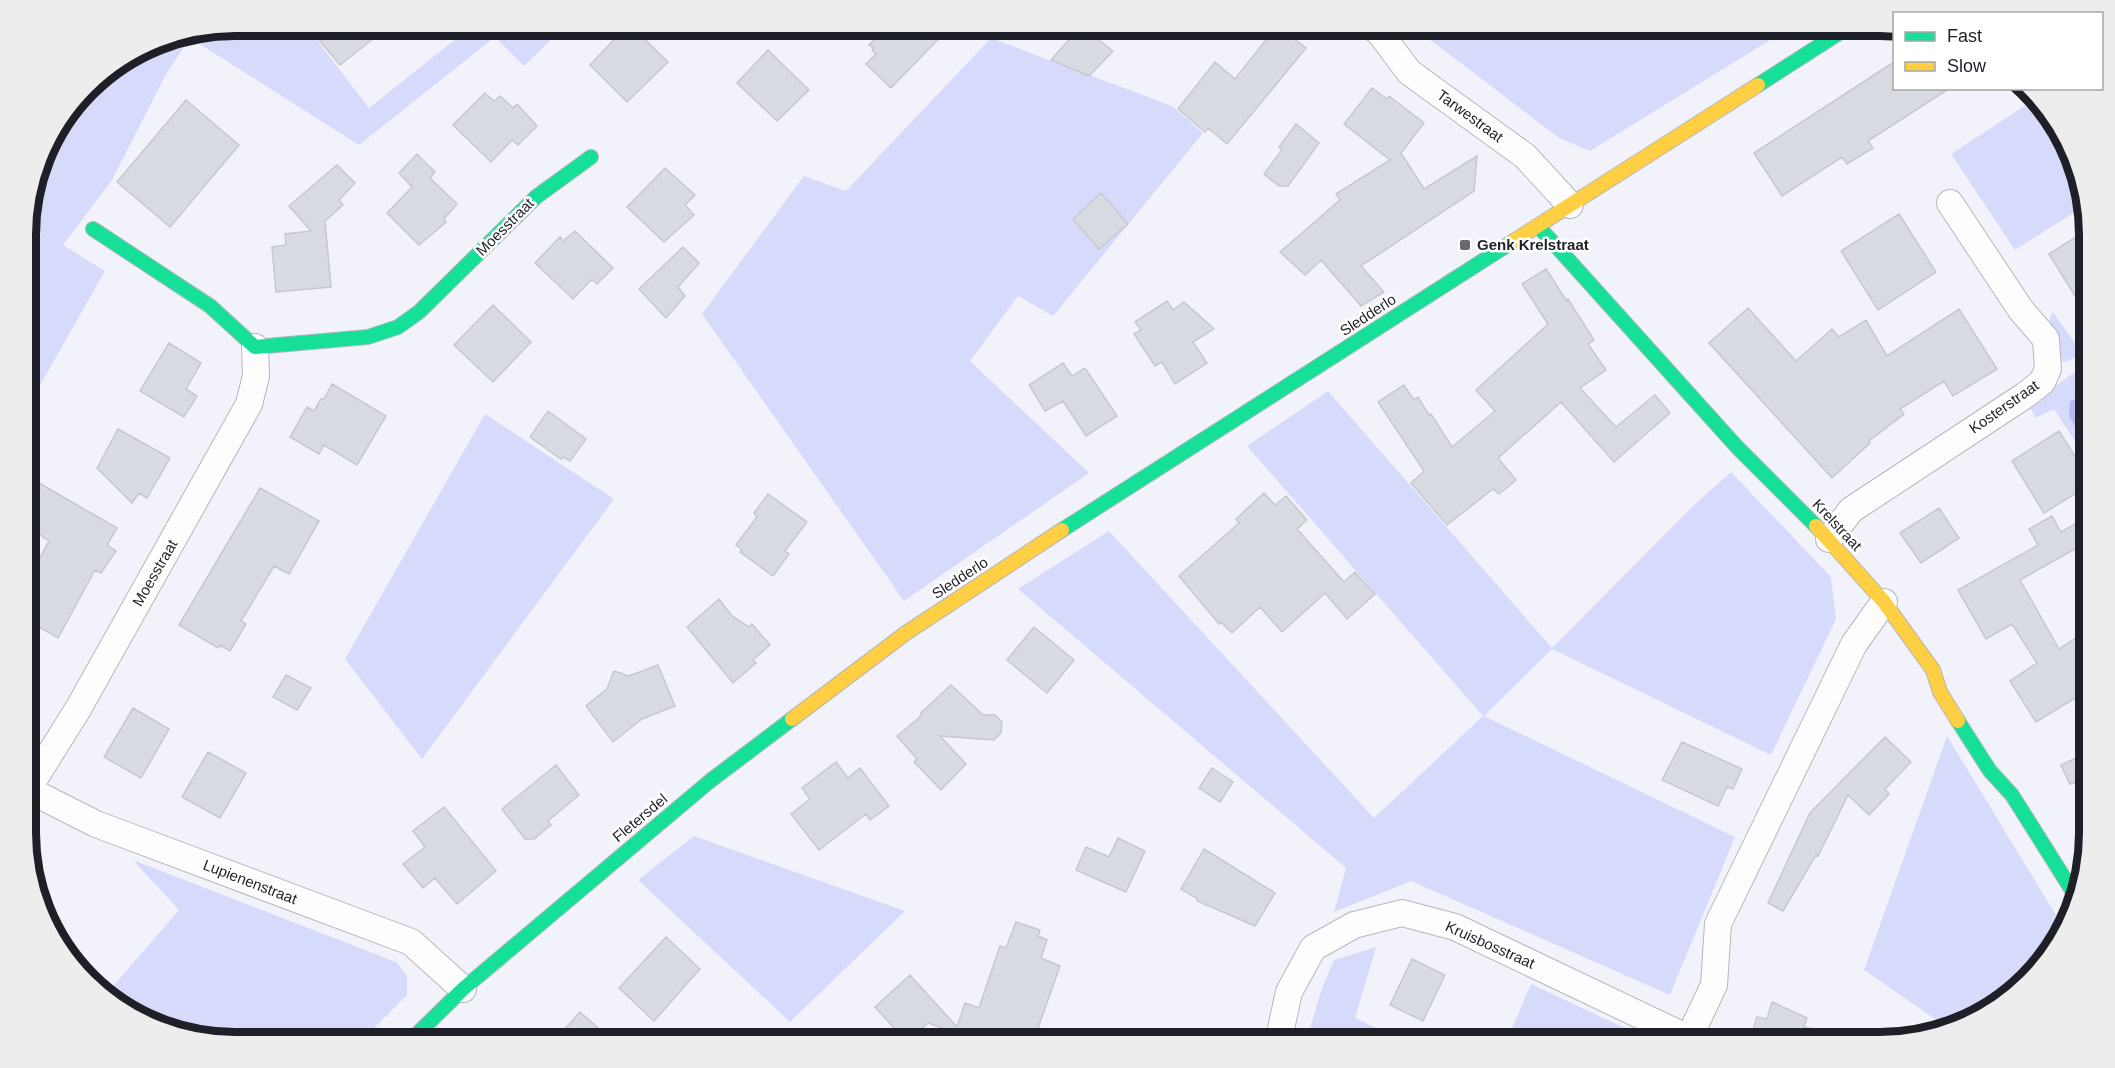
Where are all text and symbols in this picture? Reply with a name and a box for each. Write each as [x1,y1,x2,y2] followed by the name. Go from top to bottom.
[1893,12,2103,90] legend
[1947,26,1982,46] text: Fast
[1947,56,1987,76] text: Slow
[1434,86,1507,146] street label: Tarwestraat
[472,194,537,259] street label: Moesstraat
[1477,236,1589,253] place label: Genk Krelstraat
[1458,238,1472,252] marker: Genk Krelstraat
[1337,290,1399,339] street label: Sledderlo
[1966,376,2042,437] street label: Kosterstraat
[1809,495,1866,555] street label: Krelstraat
[129,536,181,609] street label: Moesstraat
[929,553,991,602] street label: Sledderlo
[609,790,670,845] street label: Fletersdel
[201,856,300,908] street label: Lupienenstraat
[1443,917,1538,972] street label: Kruisbosstraat

